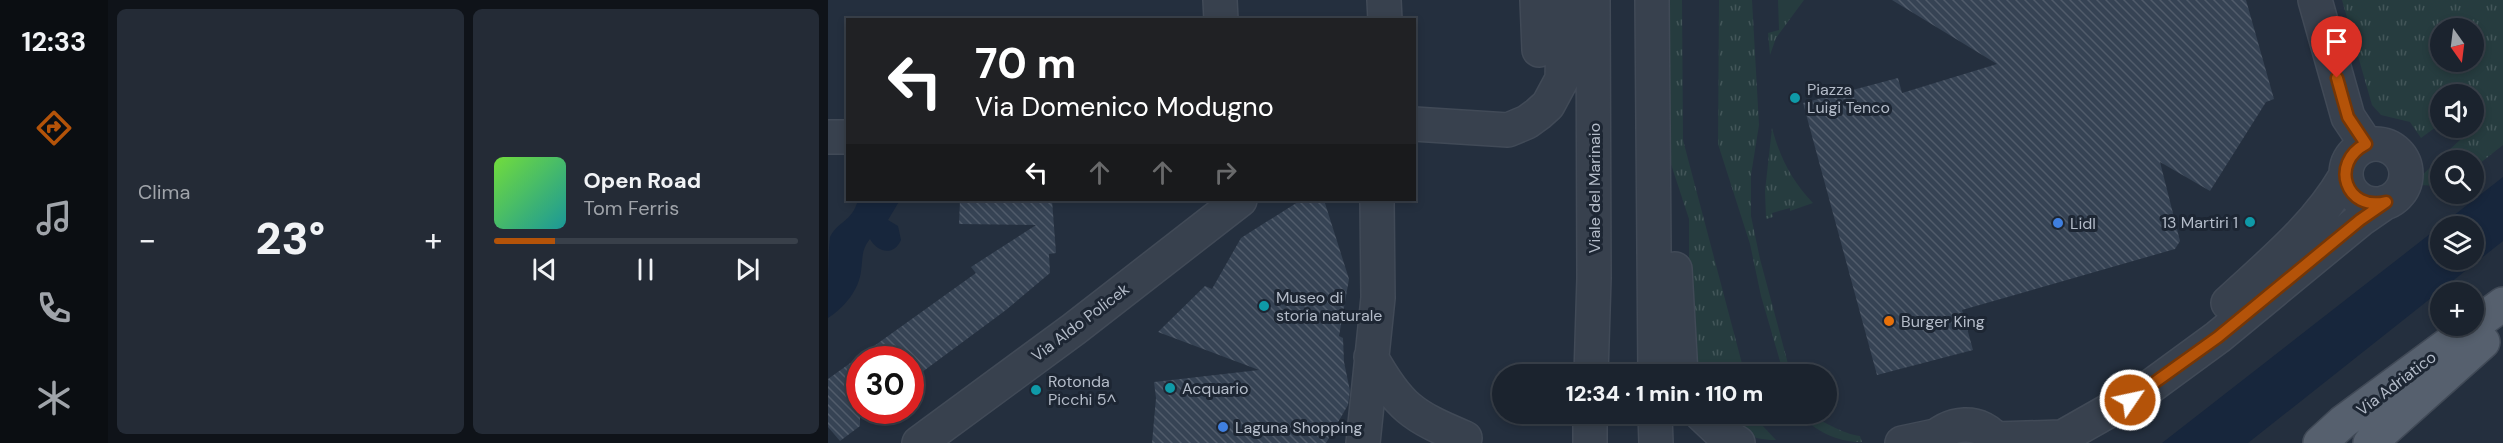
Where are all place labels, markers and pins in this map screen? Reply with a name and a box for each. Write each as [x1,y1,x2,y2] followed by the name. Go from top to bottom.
[2311,16,2362,78] pin
[1807,79,1890,118] place label: Piazza Luigi Tenco
[1788,91,1802,105] marker: Piazza Luigi Tenco
[2162,212,2238,233] place label: 13 Martiri 1
[2070,213,2096,234] place label: Lidl
[2243,215,2257,229] marker: 13 Martiri 1
[2051,216,2065,230] marker: Lidl
[1276,287,1382,326] place label: Museo di storia naturale
[1257,299,1271,313] marker: Museo di storia naturale
[1901,311,1985,332] place label: Burger King
[1882,314,1896,328] marker: Burger King
[1048,371,1116,410] place label: Rotonda Picchi 5^
[1182,378,1249,399] place label: Acquario
[1163,381,1177,395] marker: Acquario
[1029,383,1043,397] marker: Rotonda Picchi 5^
[1235,417,1362,438] place label: Laguna Shopping
[1216,420,1230,434] marker: Laguna Shopping

